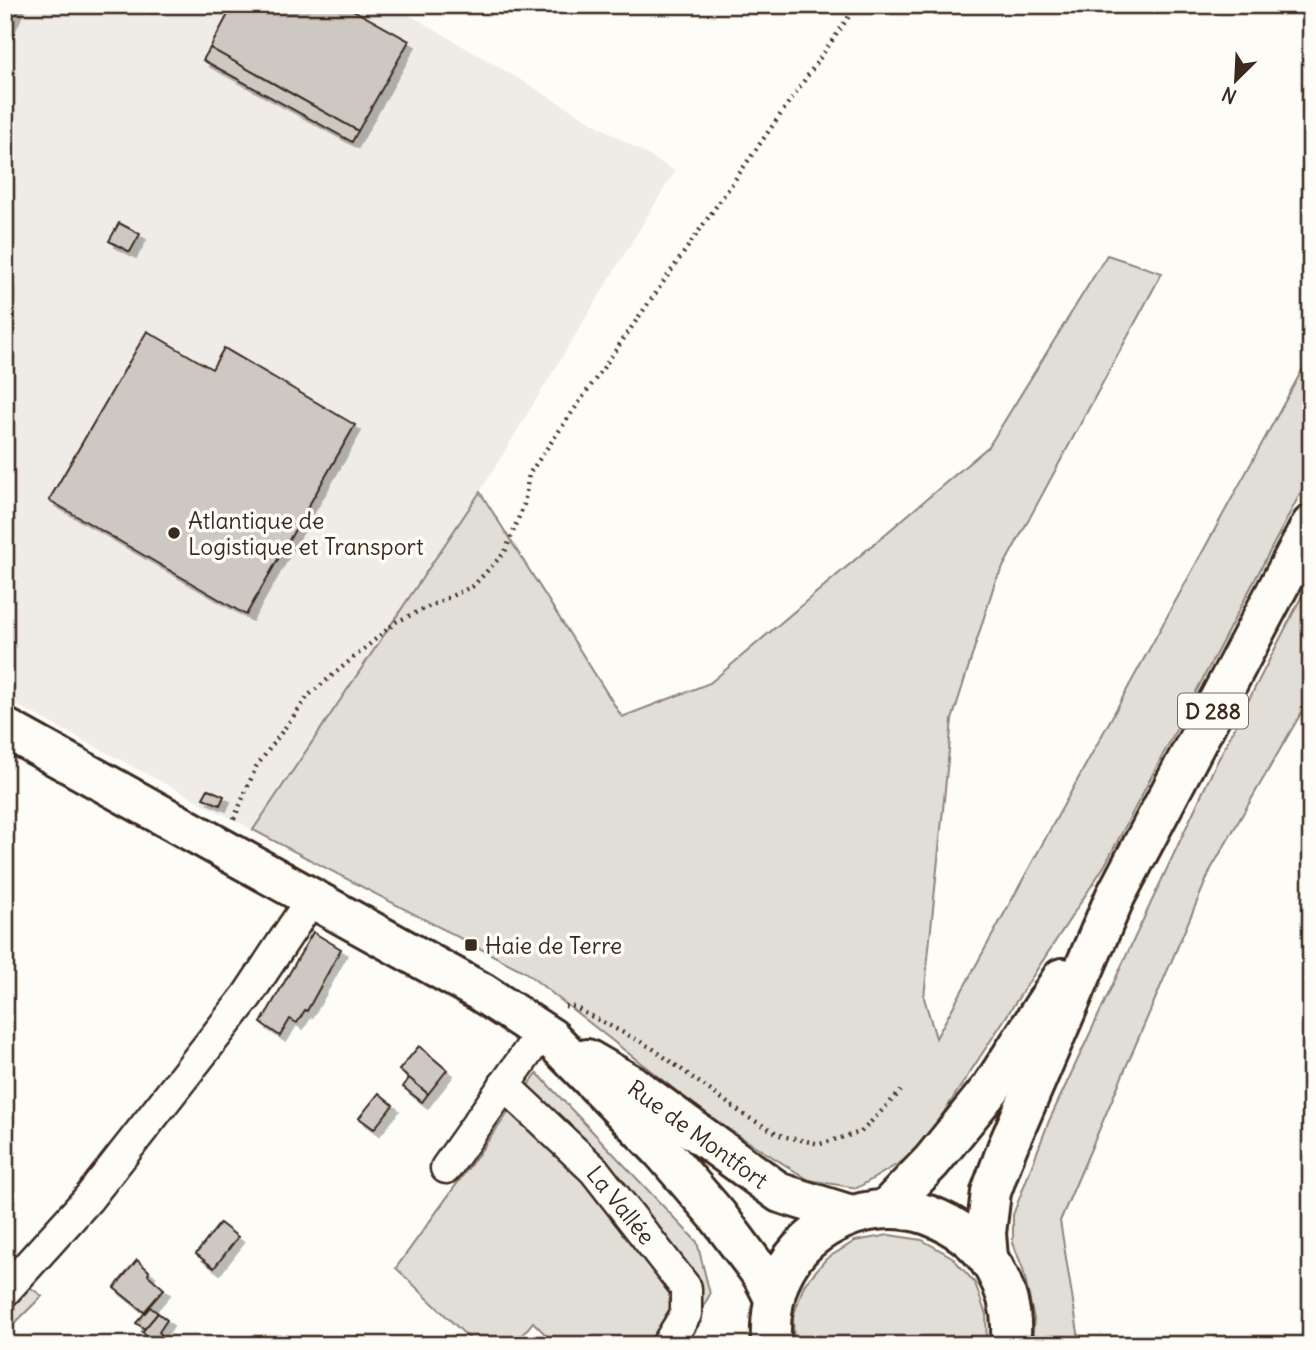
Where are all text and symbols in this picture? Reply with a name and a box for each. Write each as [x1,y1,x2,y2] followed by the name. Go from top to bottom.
[1200,46,1270,116] north arrow
[1218,82,1240,109] text: N
[188,506,424,561] place label: Atlantique de Logistique et Transport
[166,525,182,541] marker: Atlantique de Logistique et Transport
[1178,694,1248,728] road number: D 288
[485,931,622,960] place label: Haie de Terre
[463,937,479,953] marker: Haie de Terre
[622,1073,774,1195] street label: Rue de Montfort
[581,1160,661,1250] street label: La Vallée

